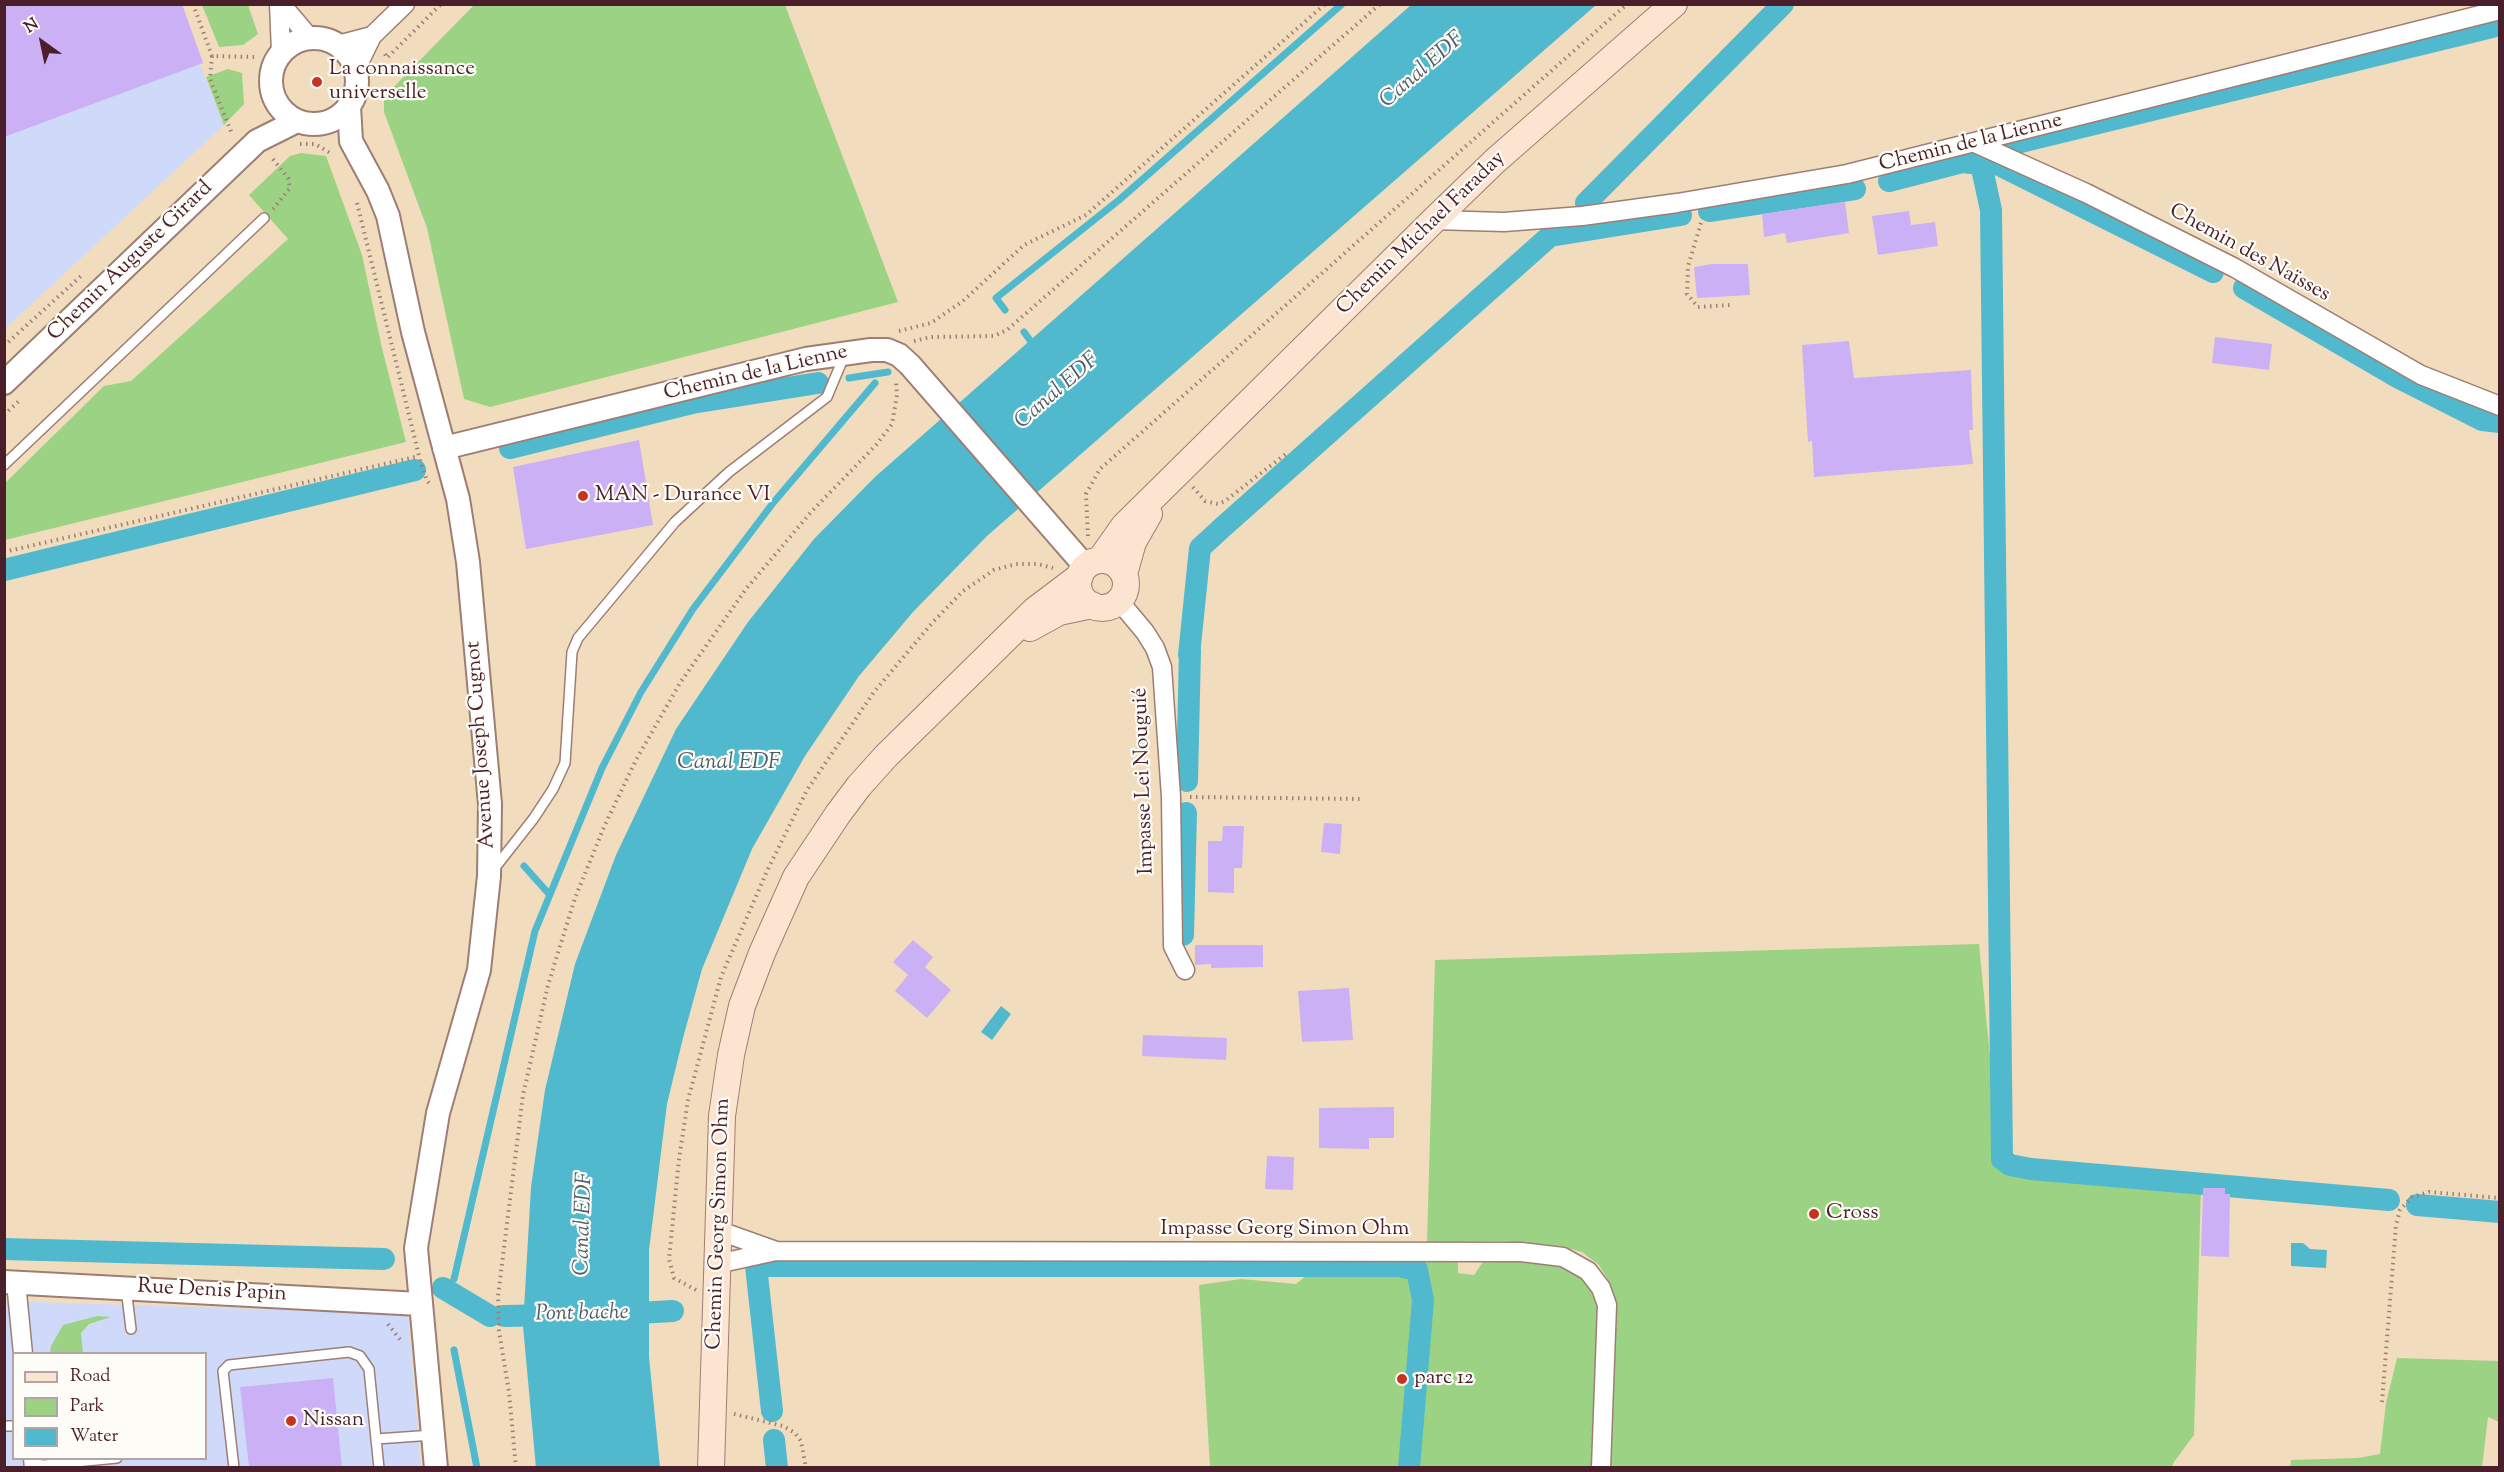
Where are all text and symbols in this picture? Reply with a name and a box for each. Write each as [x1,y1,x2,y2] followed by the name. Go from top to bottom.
[12,12,72,72] north arrow
[20,13,44,40] text: N
[1375,27,1471,115] water label: Canal EDF
[329,57,475,107] place label: La connaissance universelle
[310,75,324,89] marker: La connaissance universelle
[1877,109,2065,179] street label: Chemin de la Lienne
[1332,147,1512,321] street label: Chemin Michael Faraday
[43,177,219,347] street label: Chemin Auguste Girard
[2164,199,2334,309] street label: Chemin des Naïsses
[662,341,850,407] street label: Chemin de la Lienne
[1010,348,1106,436] water label: Canal EDF
[595,483,770,509] place label: MAN - Durance VI
[576,489,590,503] marker: MAN - Durance VI
[462,640,502,850] street label: Avenue Joseph Cugnot
[1129,687,1161,875] street label: Impasse Lei Nouguié
[677,751,781,777] water label: Canal EDF
[703,1098,737,1350] street label: Chemin Georg Simon Ohm
[570,1172,600,1276] water label: Canal EDF
[1826,1201,1878,1227] place label: Cross
[1807,1207,1821,1221] marker: Cross
[1161,1217,1409,1243] street label: Impasse Georg Simon Ohm
[137,1276,287,1308] street label: Rue Denis Papin
[535,1301,629,1329] water label: Pont bache
[12,1352,207,1460] legend
[70,1364,110,1390] text: Road
[1414,1366,1474,1392] place label: parc 12
[1395,1372,1409,1386] marker: parc 12
[70,1394,104,1420] text: Park
[303,1408,364,1434] place label: Nissan
[284,1414,298,1428] marker: Nissan
[70,1424,118,1450] text: Water

